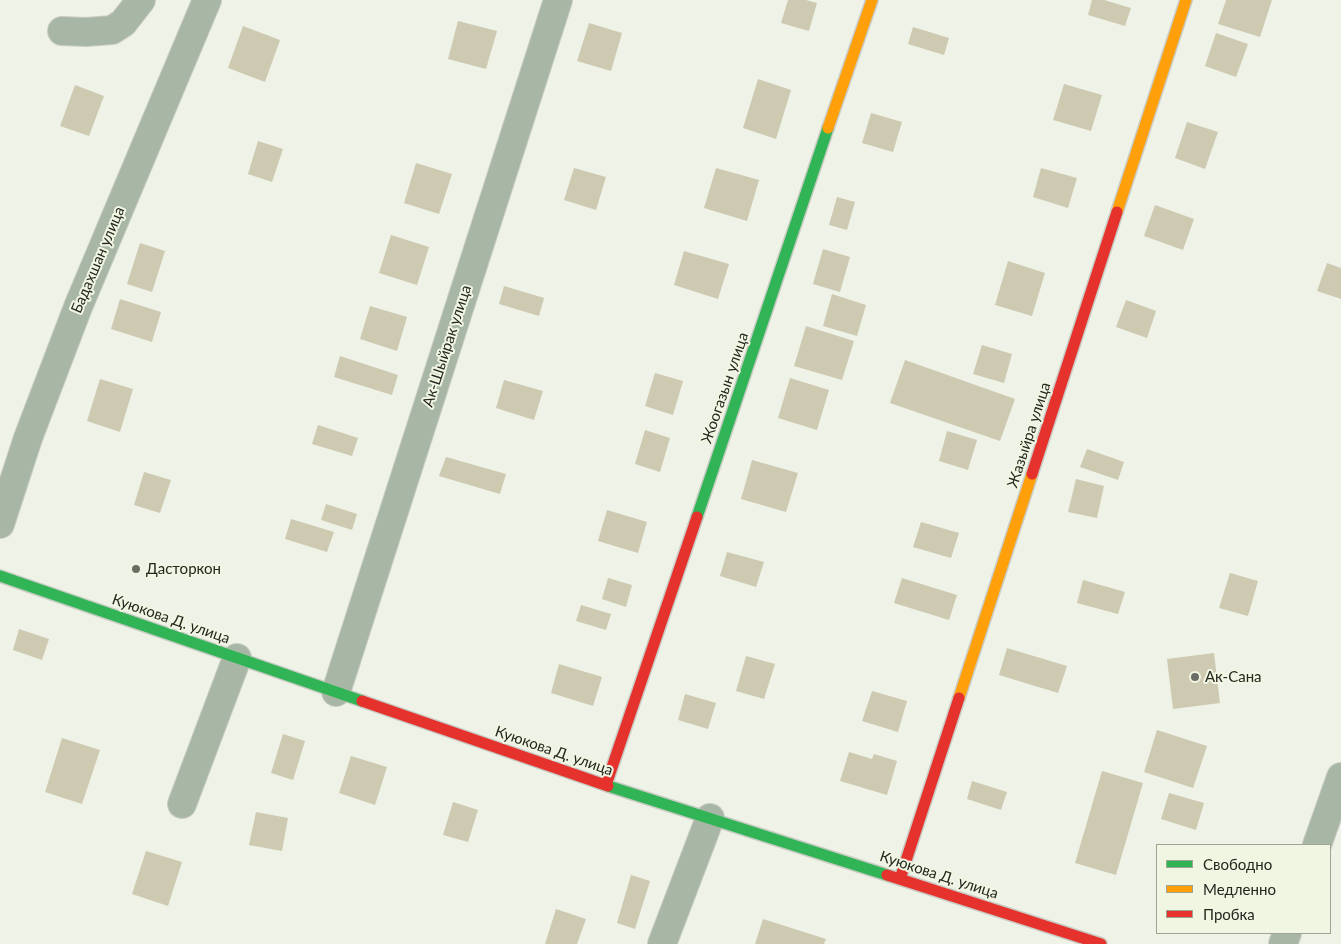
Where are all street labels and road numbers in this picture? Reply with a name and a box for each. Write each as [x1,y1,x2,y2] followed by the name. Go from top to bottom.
[67,204,129,316] street label: Бадахшан улица
[419,283,475,409] street label: Ак-Шыйрак улица
[698,330,752,446] street label: Жоогазын улица
[1003,380,1055,490] street label: Жазыйра улица
[110,590,232,648] street label: Куюкова Д. улица
[493,722,615,780] street label: Куюкова Д. улица
[877,847,1001,903] street label: Куюкова Д. улица

